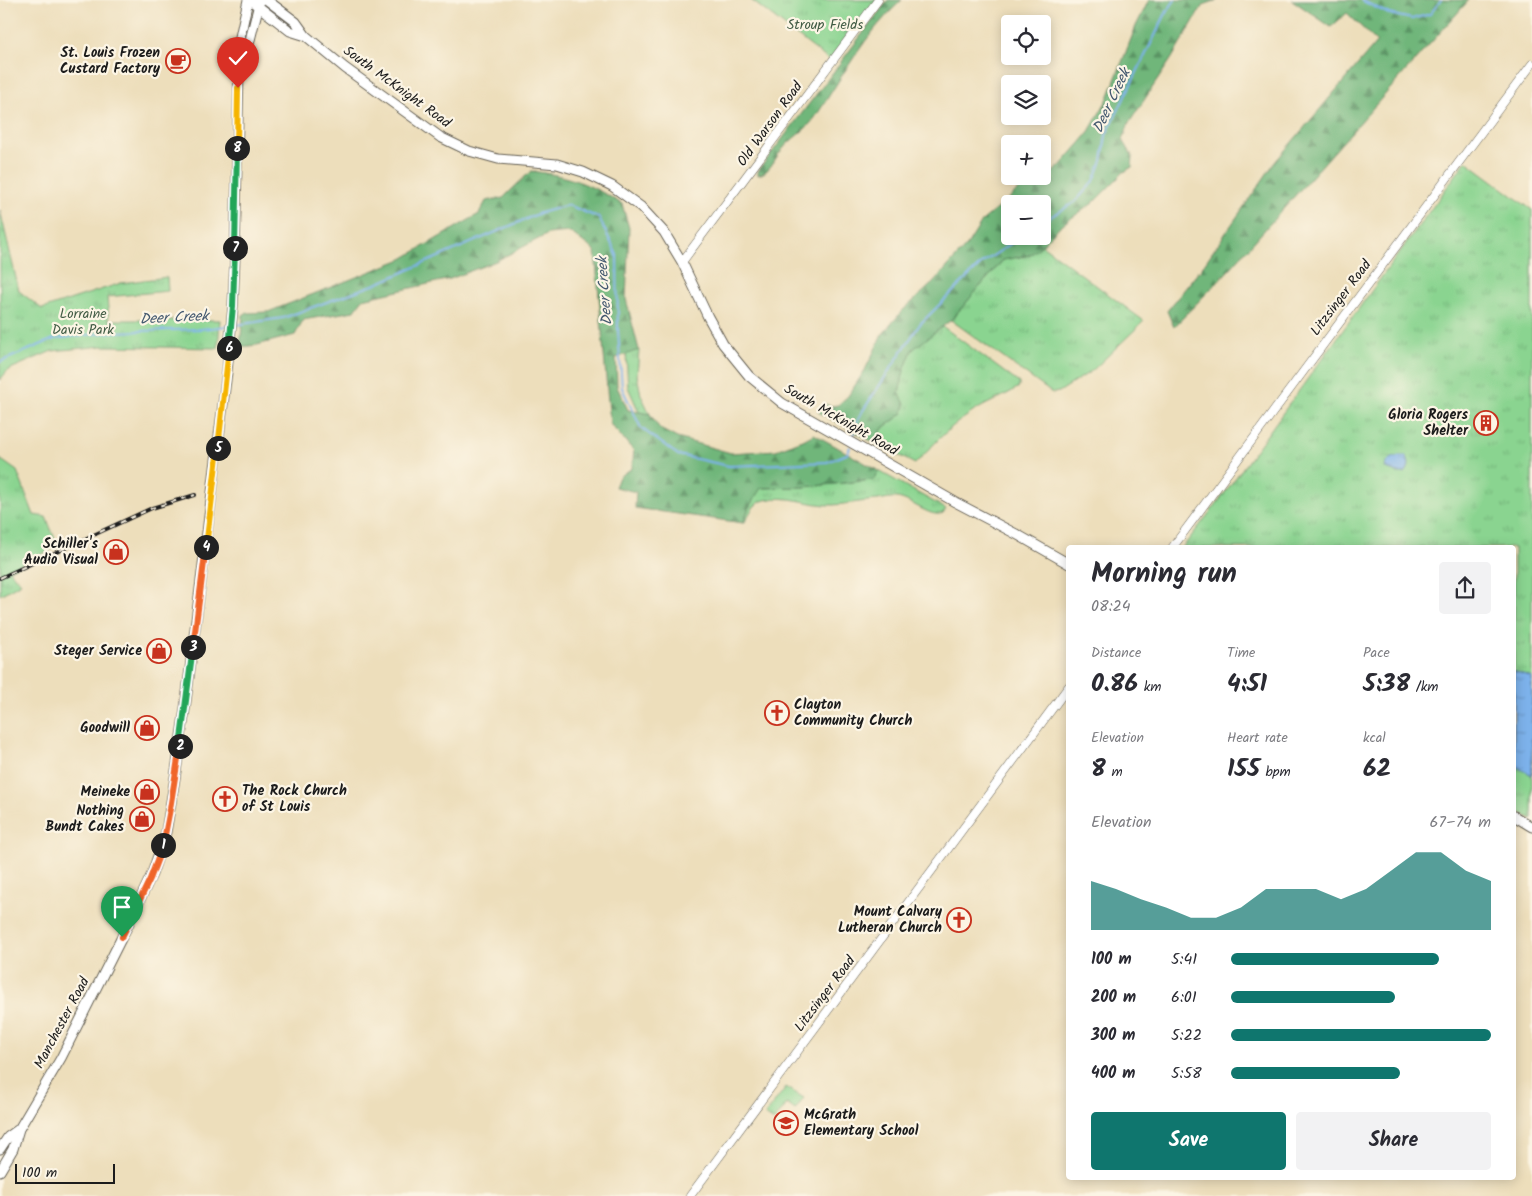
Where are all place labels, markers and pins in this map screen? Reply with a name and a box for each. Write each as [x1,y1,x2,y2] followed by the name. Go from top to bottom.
[217,37,259,88] pin
[60,42,161,80] place label: St. Louis Frozen Custard Factory
[165,48,191,74] cafe icon: St. Louis Frozen Custard Factory
[224,136,250,160] pin: 8
[222,236,248,260] pin: 7
[216,336,242,360] pin: 6
[1388,404,1469,442] place label: Gloria Rogers Shelter
[1473,410,1499,436] building icon: Gloria Rogers Shelter
[206,436,230,460] pin: 5
[24,533,98,571] place label: Schiller's Audio Visual
[194,534,218,560] pin: 4
[103,539,129,565] shop icon: Schiller's Audio Visual
[180,634,206,660] pin: 3
[146,638,172,664] shop icon: Steger Service
[54,640,142,662] place label: Steger Service
[794,694,912,732] place label: Clayton Community Church
[764,700,790,726] church icon: Clayton Community Church
[134,715,160,741] shop icon: Goodwill
[80,717,130,739] place label: Goodwill
[168,734,192,758] pin: 2
[134,779,160,805] shop icon: Meineke
[242,780,347,818] place label: The Rock Church of St Louis
[81,781,130,803] place label: Meineke
[212,786,238,812] church icon: The Rock Church of St Louis
[45,800,124,838] place label: Nothing Bundt Cakes
[129,806,155,832] shop icon: Nothing Bundt Cakes
[150,832,176,858] pin: 1
[101,886,143,937] pin
[838,901,943,939] place label: Mount Calvary Lutheran Church
[946,907,972,933] church icon: Mount Calvary Lutheran Church
[804,1104,919,1142] place label: McGrath Elementary School
[773,1110,799,1136] school or university icon: McGrath Elementary School

